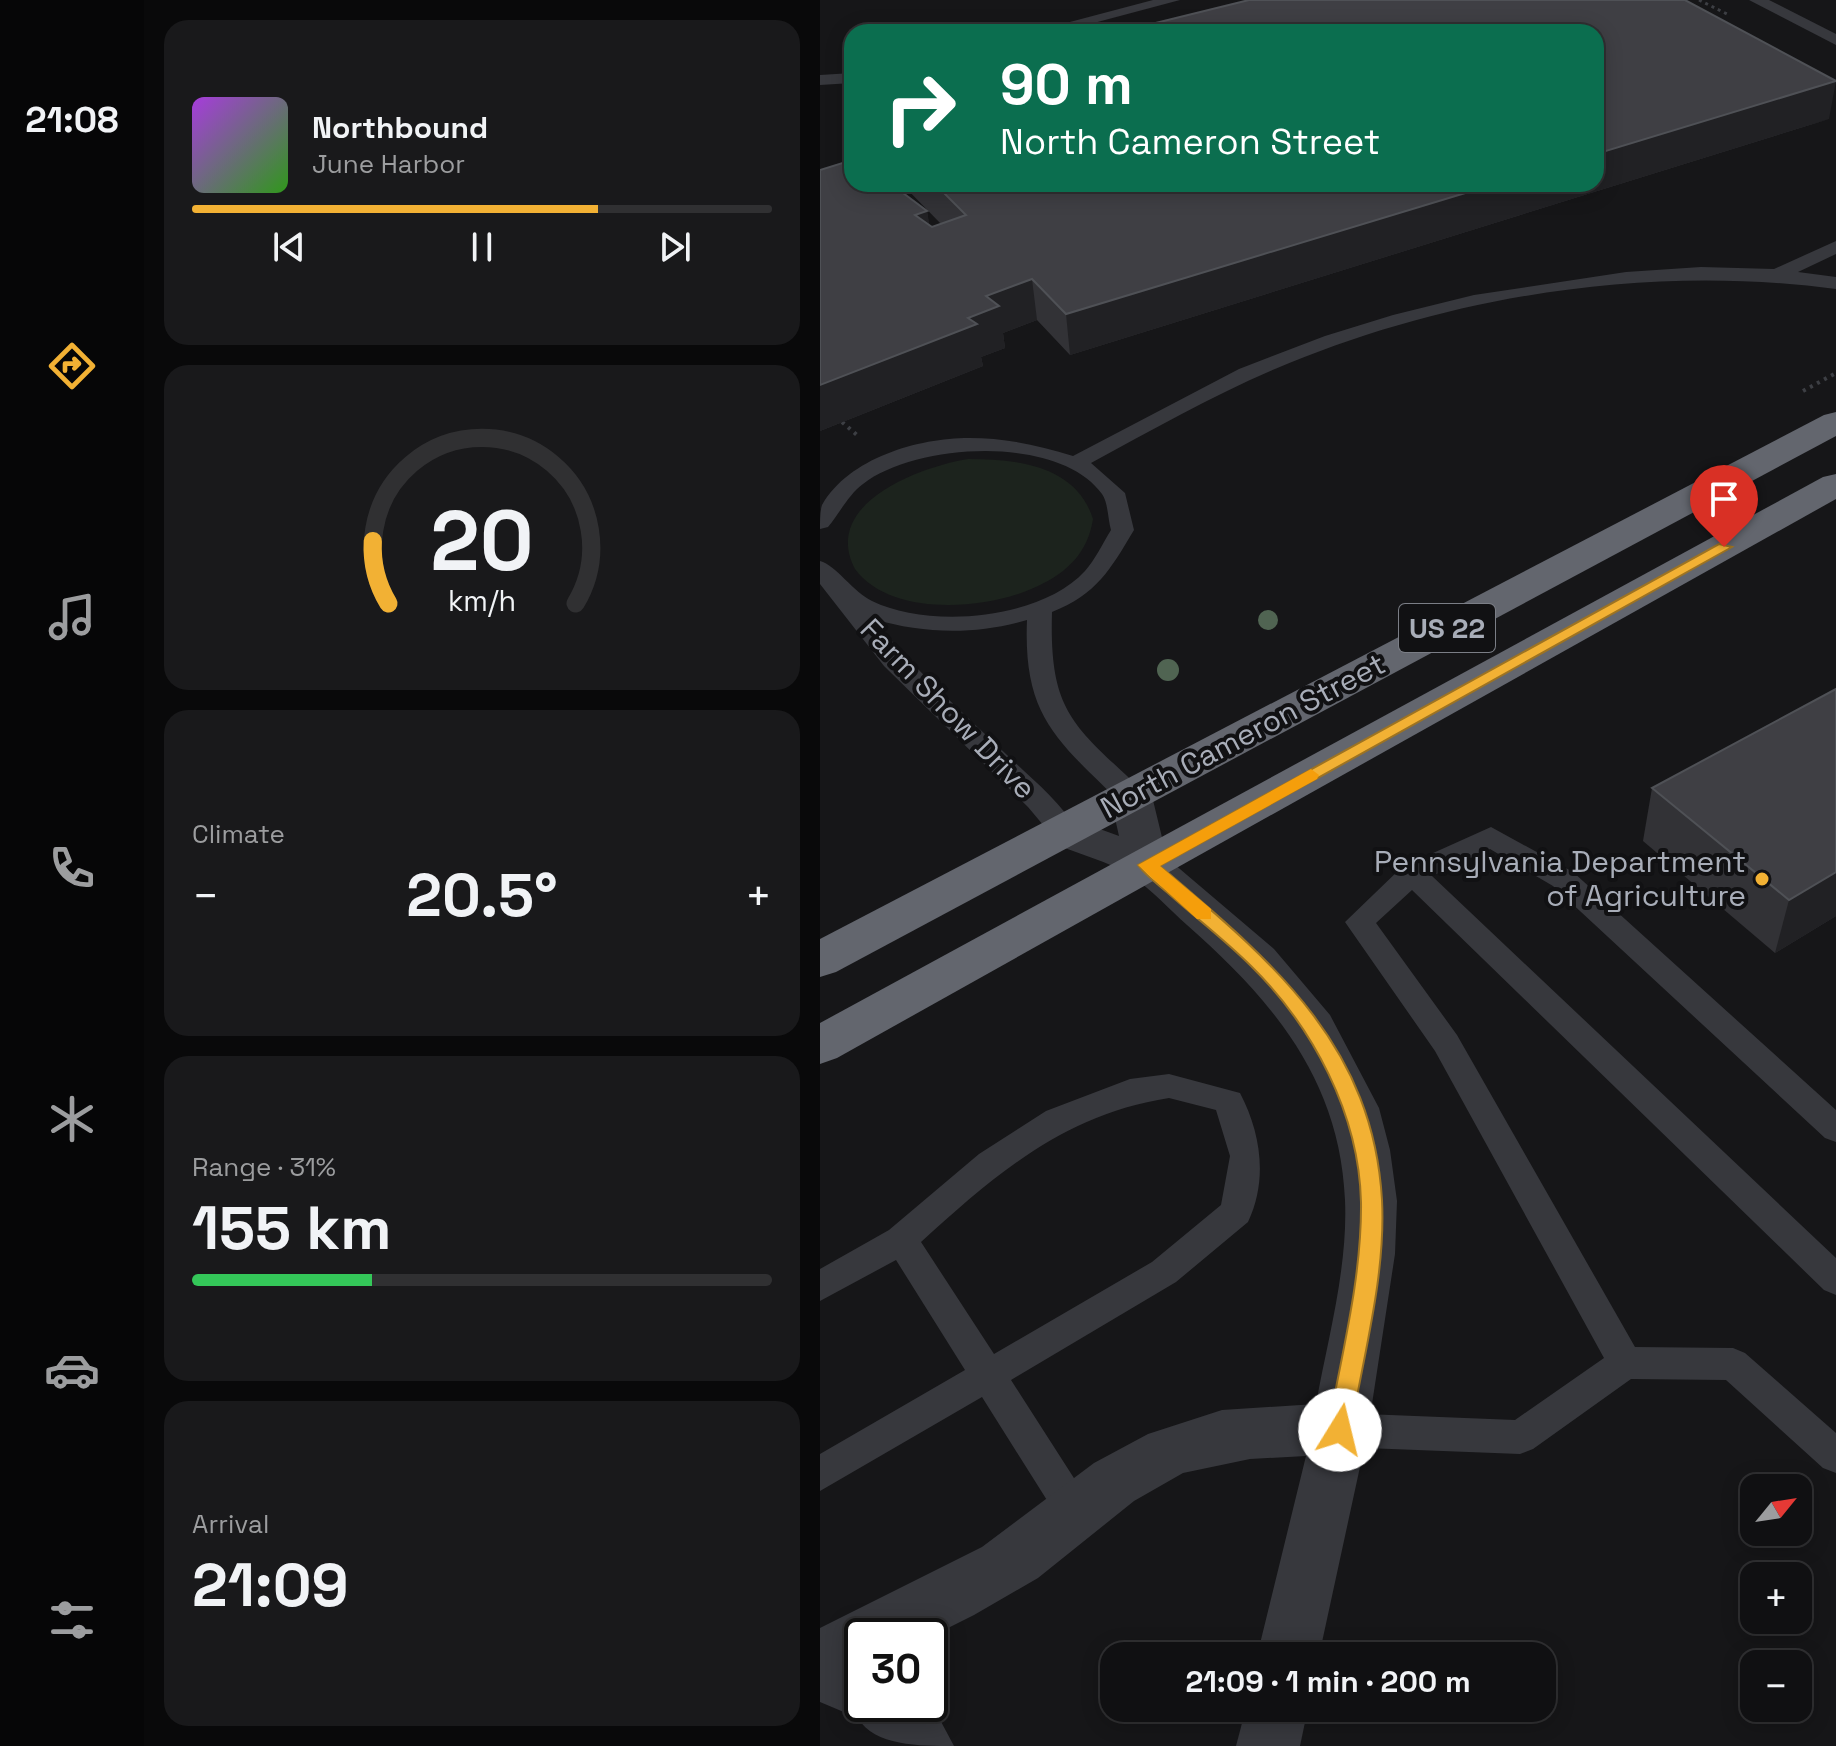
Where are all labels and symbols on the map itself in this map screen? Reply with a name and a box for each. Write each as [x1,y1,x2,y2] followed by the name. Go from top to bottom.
[1690,465,1758,547] pin
[1399,604,1495,652] road number: US 22
[852,610,1045,807] street label: Farm Show Drive
[1094,644,1392,827] street label: North Cameron Street
[1374,842,1746,915] place label: Pennsylvania Department of Agriculture
[1753,870,1771,888] marker: Pennsylvania Department of Agriculture
[1298,1388,1382,1472] position arrow
[1740,1474,1812,1546] north arrow
[844,1618,948,1722] speed limit sign: 30

